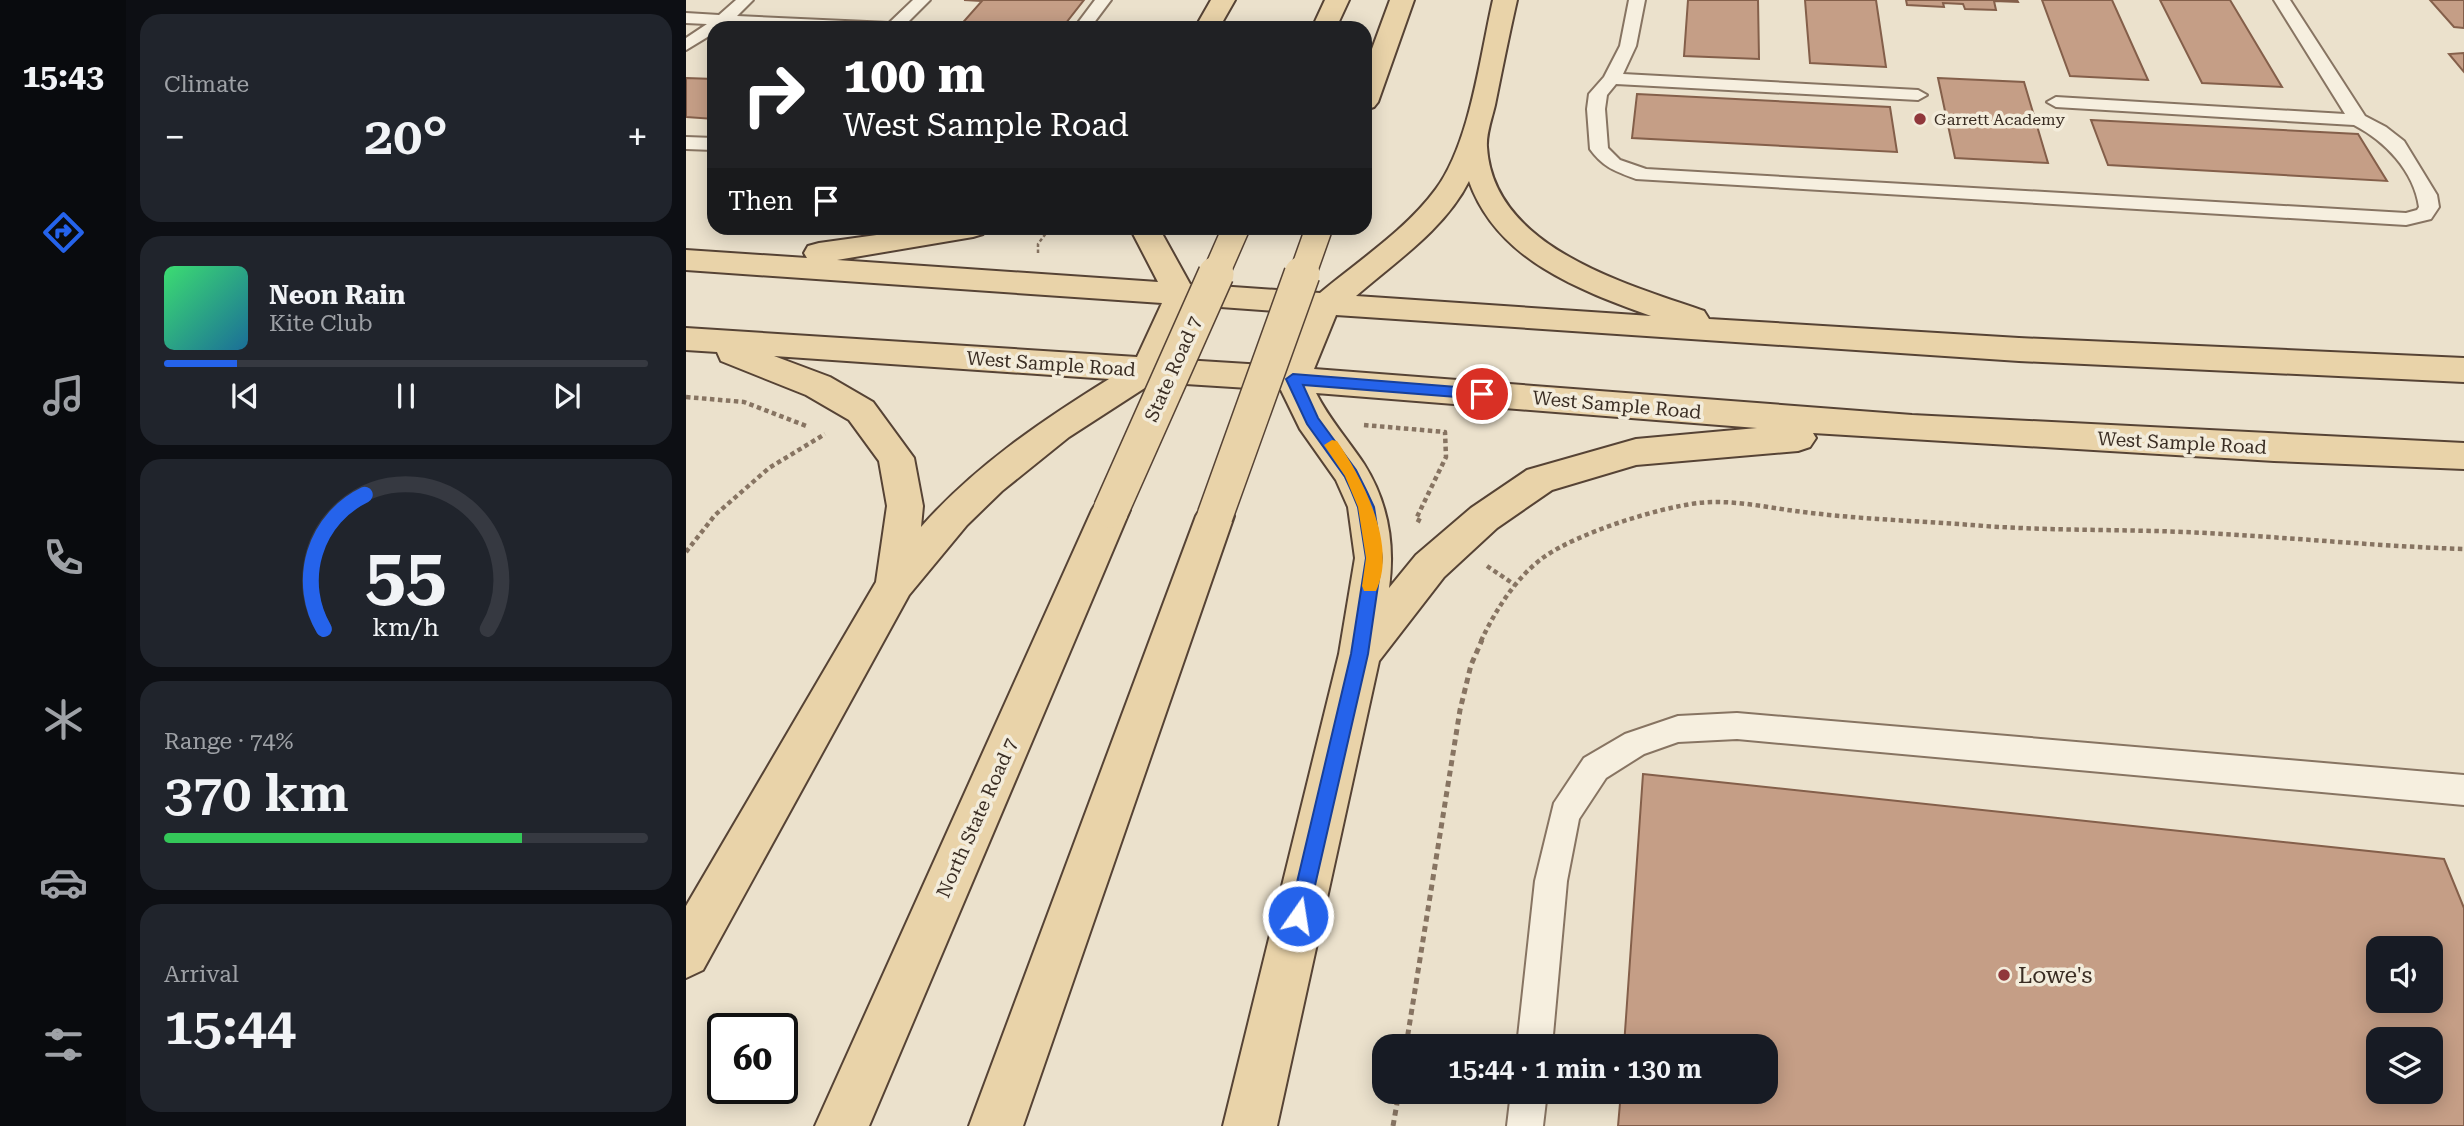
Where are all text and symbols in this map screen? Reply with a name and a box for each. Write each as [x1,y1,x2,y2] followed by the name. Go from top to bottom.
[843,47,985,104] text: 100 m
[728,49,819,140] icon: right
[22,57,104,95] text: 15:43
[164,71,249,98] text: Climate
[364,106,448,167] text: 20°
[843,106,1129,144] text: West Sample Road
[1934,110,2065,129] place label: Garrett Academy
[1912,111,1928,127] marker: Garrett Academy
[164,115,185,159] text: −
[627,115,648,159] text: +
[807,182,845,220] icon: arrive
[728,186,793,216] text: Then
[39,208,88,257] icon: directions
[269,280,405,310] text: Neon Rain
[269,310,373,337] text: Kite Club
[1139,312,1207,425] street label: State Road 7
[966,347,1136,381] street label: West Sample Road
[1452,364,1512,424] pin
[39,371,88,420] icon: music
[1463,375,1501,413] icon: arrive
[226,377,264,415] icon: previous
[387,377,425,415] icon: pause
[548,377,586,415] icon: next
[1532,386,1702,424] street label: West Sample Road
[2097,427,2267,459] street label: West Sample Road
[365,532,447,617] text: 55
[39,533,88,582] icon: phone
[373,613,439,642] text: km/h
[39,695,88,744] icon: climate
[164,728,293,755] text: Range · 74%
[932,734,1023,901] street label: North State Road 7
[164,763,349,824] text: 370 km
[39,858,88,907] icon: car
[1261,879,1335,953] position arrow
[2366,936,2443,1104] map controls
[2366,936,2443,1013] button: sound
[164,961,239,988] text: Arrival
[2018,962,2092,989] place label: Lowe's
[1996,967,2012,983] marker: Lowe's
[164,996,296,1057] text: 15:44
[707,1013,798,1104] speed limit sign: 60
[39,1020,88,1069] icon: filters
[2366,1027,2443,1104] button: layers
[1448,1054,1702,1084] text: 15:44 · 1 min · 130 m

